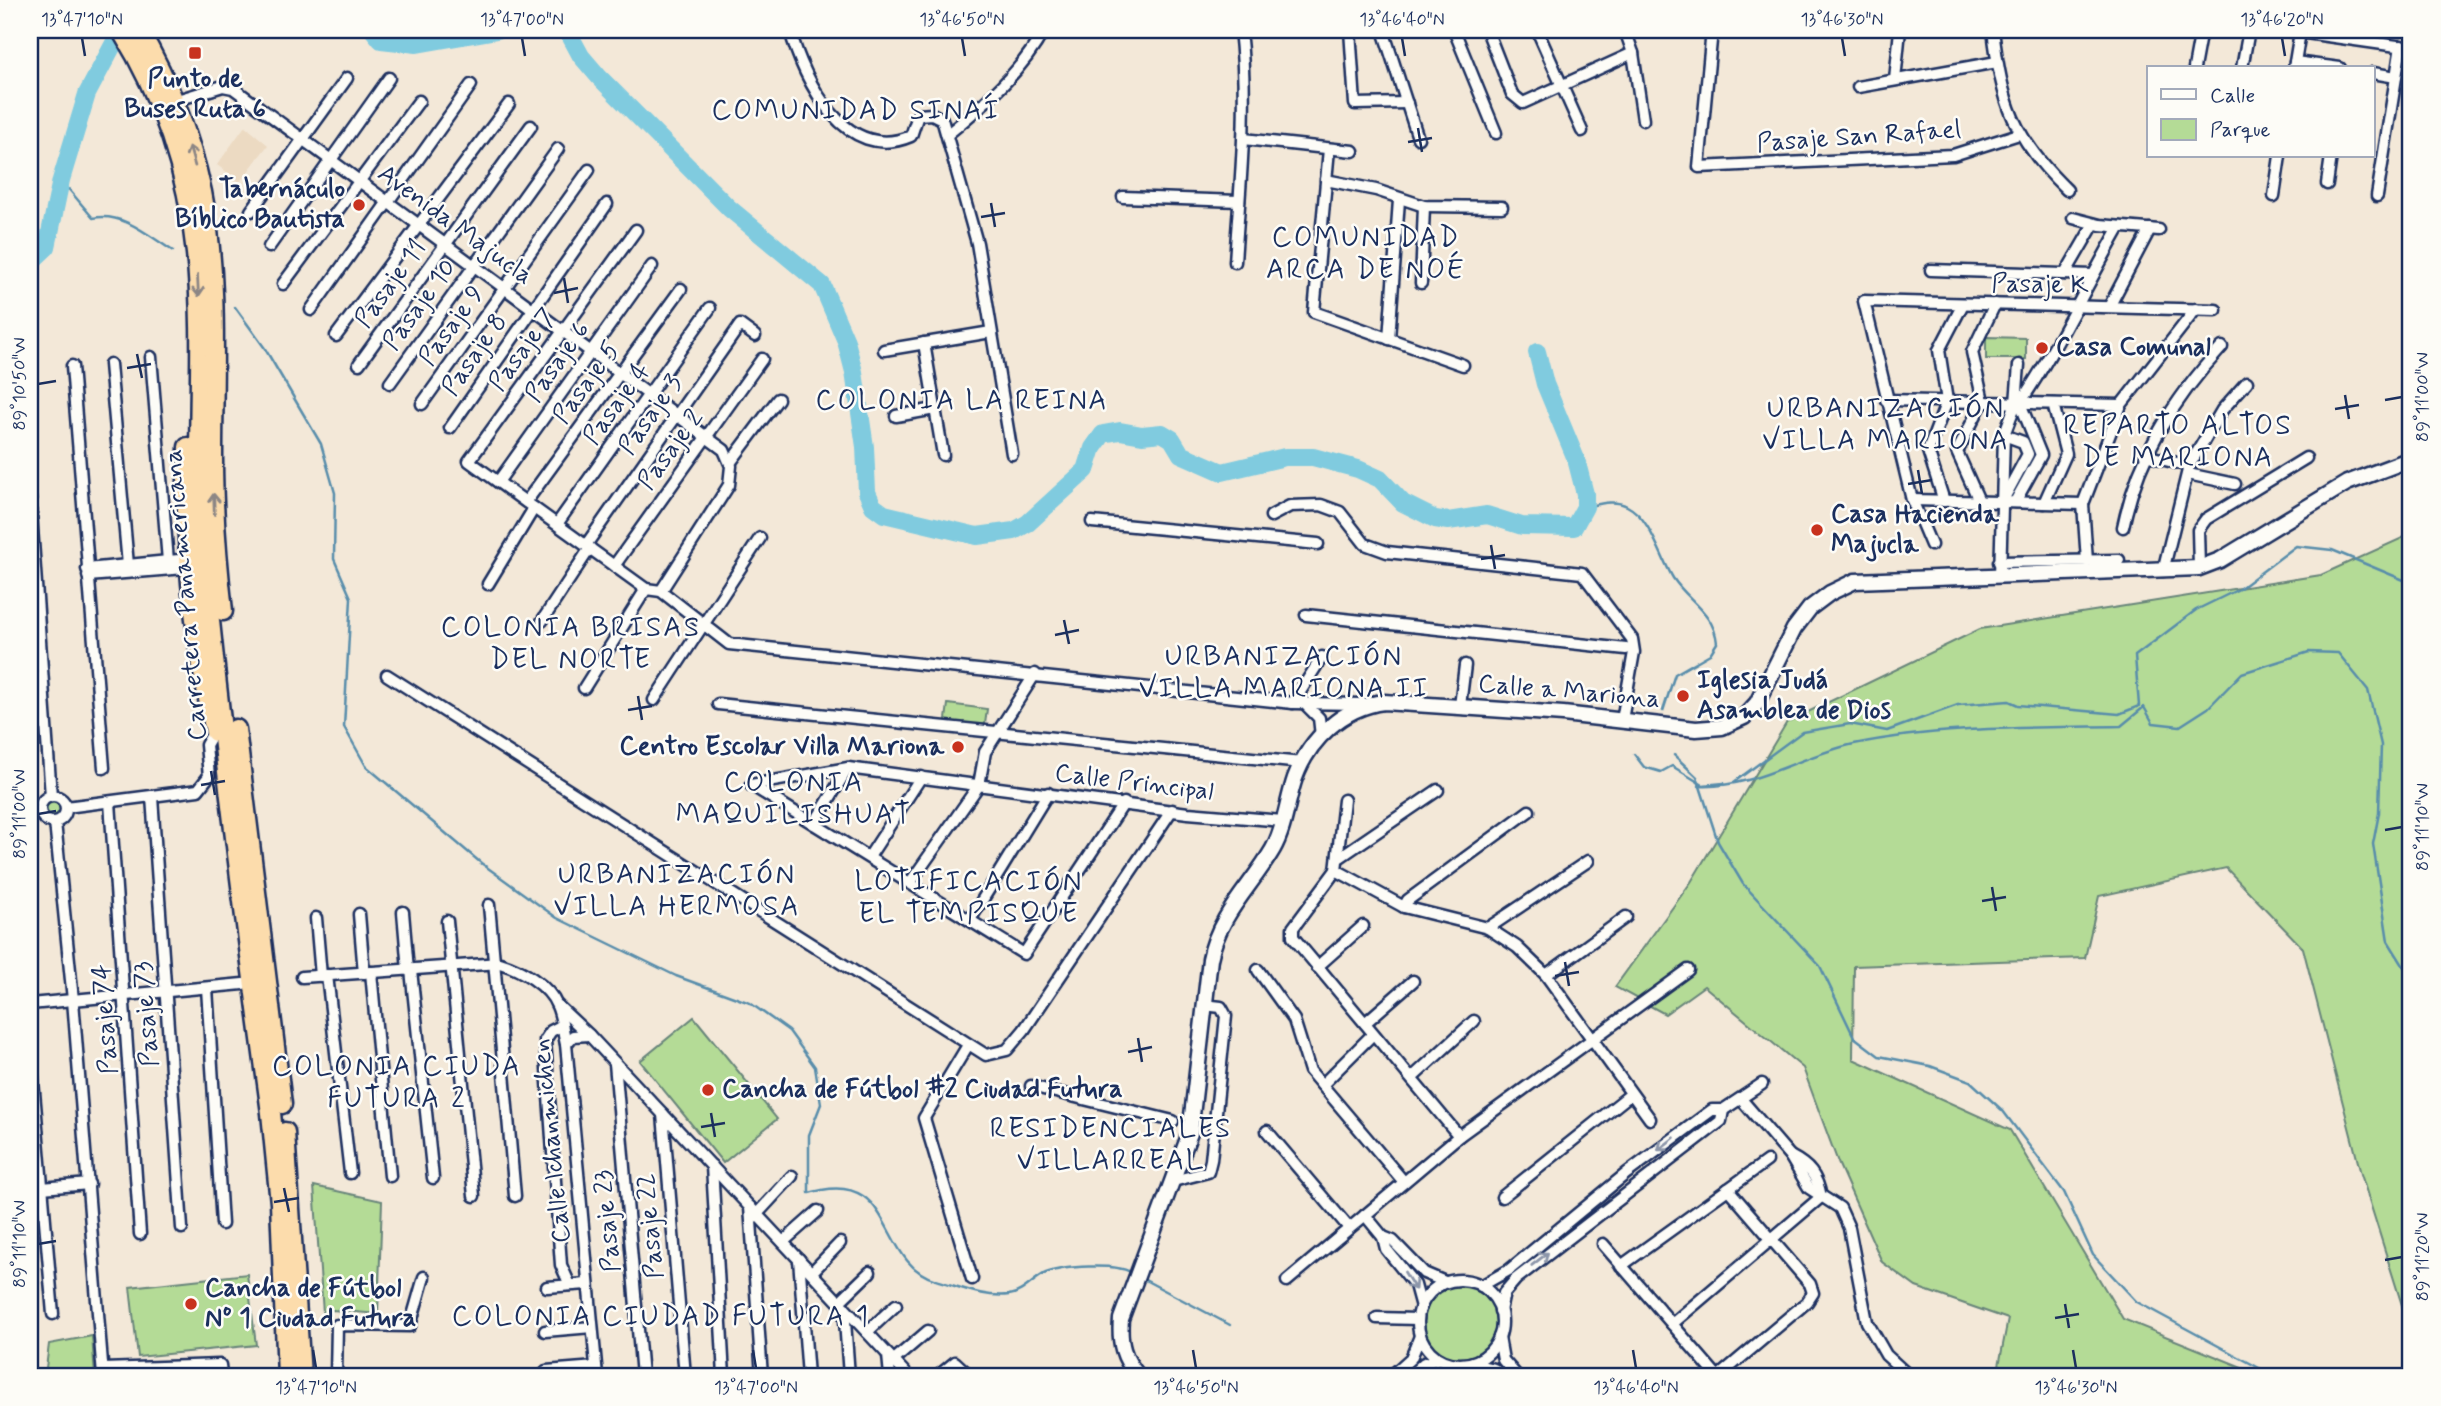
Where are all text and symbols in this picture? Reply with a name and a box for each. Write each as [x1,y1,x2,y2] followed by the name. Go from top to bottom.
[41,8,123,32] text: 13°47'10"N
[480,8,564,32] text: 13°47'00"N
[919,8,1005,32] text: 13°46'50"N
[1359,8,1445,32] text: 13°46'40"N
[1801,8,1883,32] text: 13°46'30"N
[2240,8,2324,32] text: 13°46'20"N
[187,45,203,61] marker: Punto de Buses Ruta 6
[124,63,266,127] place label: Punto de Buses Ruta 6
[2147,66,2374,158] legend
[2210,82,2255,110] text: Calle
[711,92,1001,130] district label: COMUNIDAD SINAÍ
[1756,113,1962,161] street label: Pasaje San Rafael
[2210,116,2271,144] text: Parque
[185,145,198,167] one-way arrow
[370,157,540,293] street label: Avenida Majucla
[175,173,345,237] place label: Tabernáculo Bíblico Bautista
[351,197,367,213] marker: Tabernáculo Bíblico Bautista
[1266,220,1466,289] district label: COMUNIDAD ARCA DE NOÉ
[347,233,435,335] street label: Pasaje 11
[375,252,465,358] street label: Pasaje 10
[1991,267,2090,303] street label: Pasaje K
[192,274,205,297] one-way arrow
[411,279,493,373] street label: Pasaje 9
[481,302,565,398] street label: Pasaje 7
[434,307,516,403] street label: Pasaje 8
[518,314,598,410] street label: Pasaje 6
[2056,331,2211,365] place label: Casa Comunal
[545,335,629,431] street label: Pasaje 5
[8,337,32,431] text: 89°10'50"W
[2034,340,2050,356] marker: Casa Comunal
[2411,352,2435,442] text: 89°11'00"W
[576,356,658,452] street label: Pasaje 4
[611,368,691,462] street label: Pasaje 3
[816,383,1108,420] district label: COLONIA LA REINA
[1762,391,2010,460] district label: URBANIZACIÓN VILLA MARIONA
[630,403,712,497] street label: Pasaje 2
[2063,408,2293,477] district label: REPARTO ALTOS DE MARIONA
[156,448,216,742] street label: Carretera Panamericana
[208,493,221,516] one-way arrow
[1831,498,2000,562] place label: Casa Hacienda Majucla
[1809,522,1825,538] marker: Casa Hacienda Majucla
[441,610,701,679] district label: COLONIA BRISAS DEL NORTE
[1139,639,1429,708] district label: URBANIZACIÓN VILLA MARIONA II
[1697,664,1891,728] place label: Iglesia Judá Asamblea de Dios
[1477,667,1661,717] street label: Calle a Mariona
[1675,688,1691,704] marker: Iglesia Judá Asamblea de Dios
[619,730,945,764] place label: Centro Escolar Villa Mariona
[950,739,966,755] marker: Centro Escolar Villa Mariona
[1053,756,1215,810] street label: Calle Principal
[676,765,912,834] district label: COLONIA MAQUILISHUAT
[8,769,32,859] text: 89°11'00"W
[2411,783,2435,871] text: 89°11'10"W
[554,857,800,926] district label: URBANIZACIÓN VILLA HERMOSA
[855,864,1083,933] district label: LOTIFICACIÓN EL TEMPISQUE
[126,960,168,1068] street label: Pasaje 73
[85,963,127,1075] street label: Pasaje 74
[524,1037,580,1245] street label: Calle Ichanmichen
[272,1049,522,1118] district label: COLONIA CIUDA FUTURA 2
[722,1073,1123,1107] place label: Cancha de Fútbol #2 Ciudad Futura
[700,1082,716,1098] marker: Cancha de Fútbol #2 Ciudad Futura
[990,1111,1232,1180] district label: RESIDENCIALES VILLARREAL
[1657,1137,1676,1151] one-way arrow
[587,1168,629,1274] street label: Pasaje 23
[629,1172,673,1280] street label: Pasaje 22
[8,1200,32,1288] text: 89°11'10"W
[2411,1213,2435,1301] text: 89°11'20"W
[1531,1252,1549,1267] one-way arrow
[1404,1271,1418,1291] one-way arrow
[205,1272,416,1336] place label: Cancha de Fútbol Nº 1 Ciudad Futura
[183,1296,199,1312] marker: Cancha de Fútbol Nº 1 Ciudad Futura
[452,1299,870,1336] district label: COLONIA CIUDAD FUTURA 1
[275,1376,357,1400] text: 13°47'10"N
[714,1376,798,1400] text: 13°47'00"N
[1153,1376,1239,1400] text: 13°46'50"N
[1593,1376,1679,1400] text: 13°46'40"N
[2035,1376,2117,1400] text: 13°46'30"N

